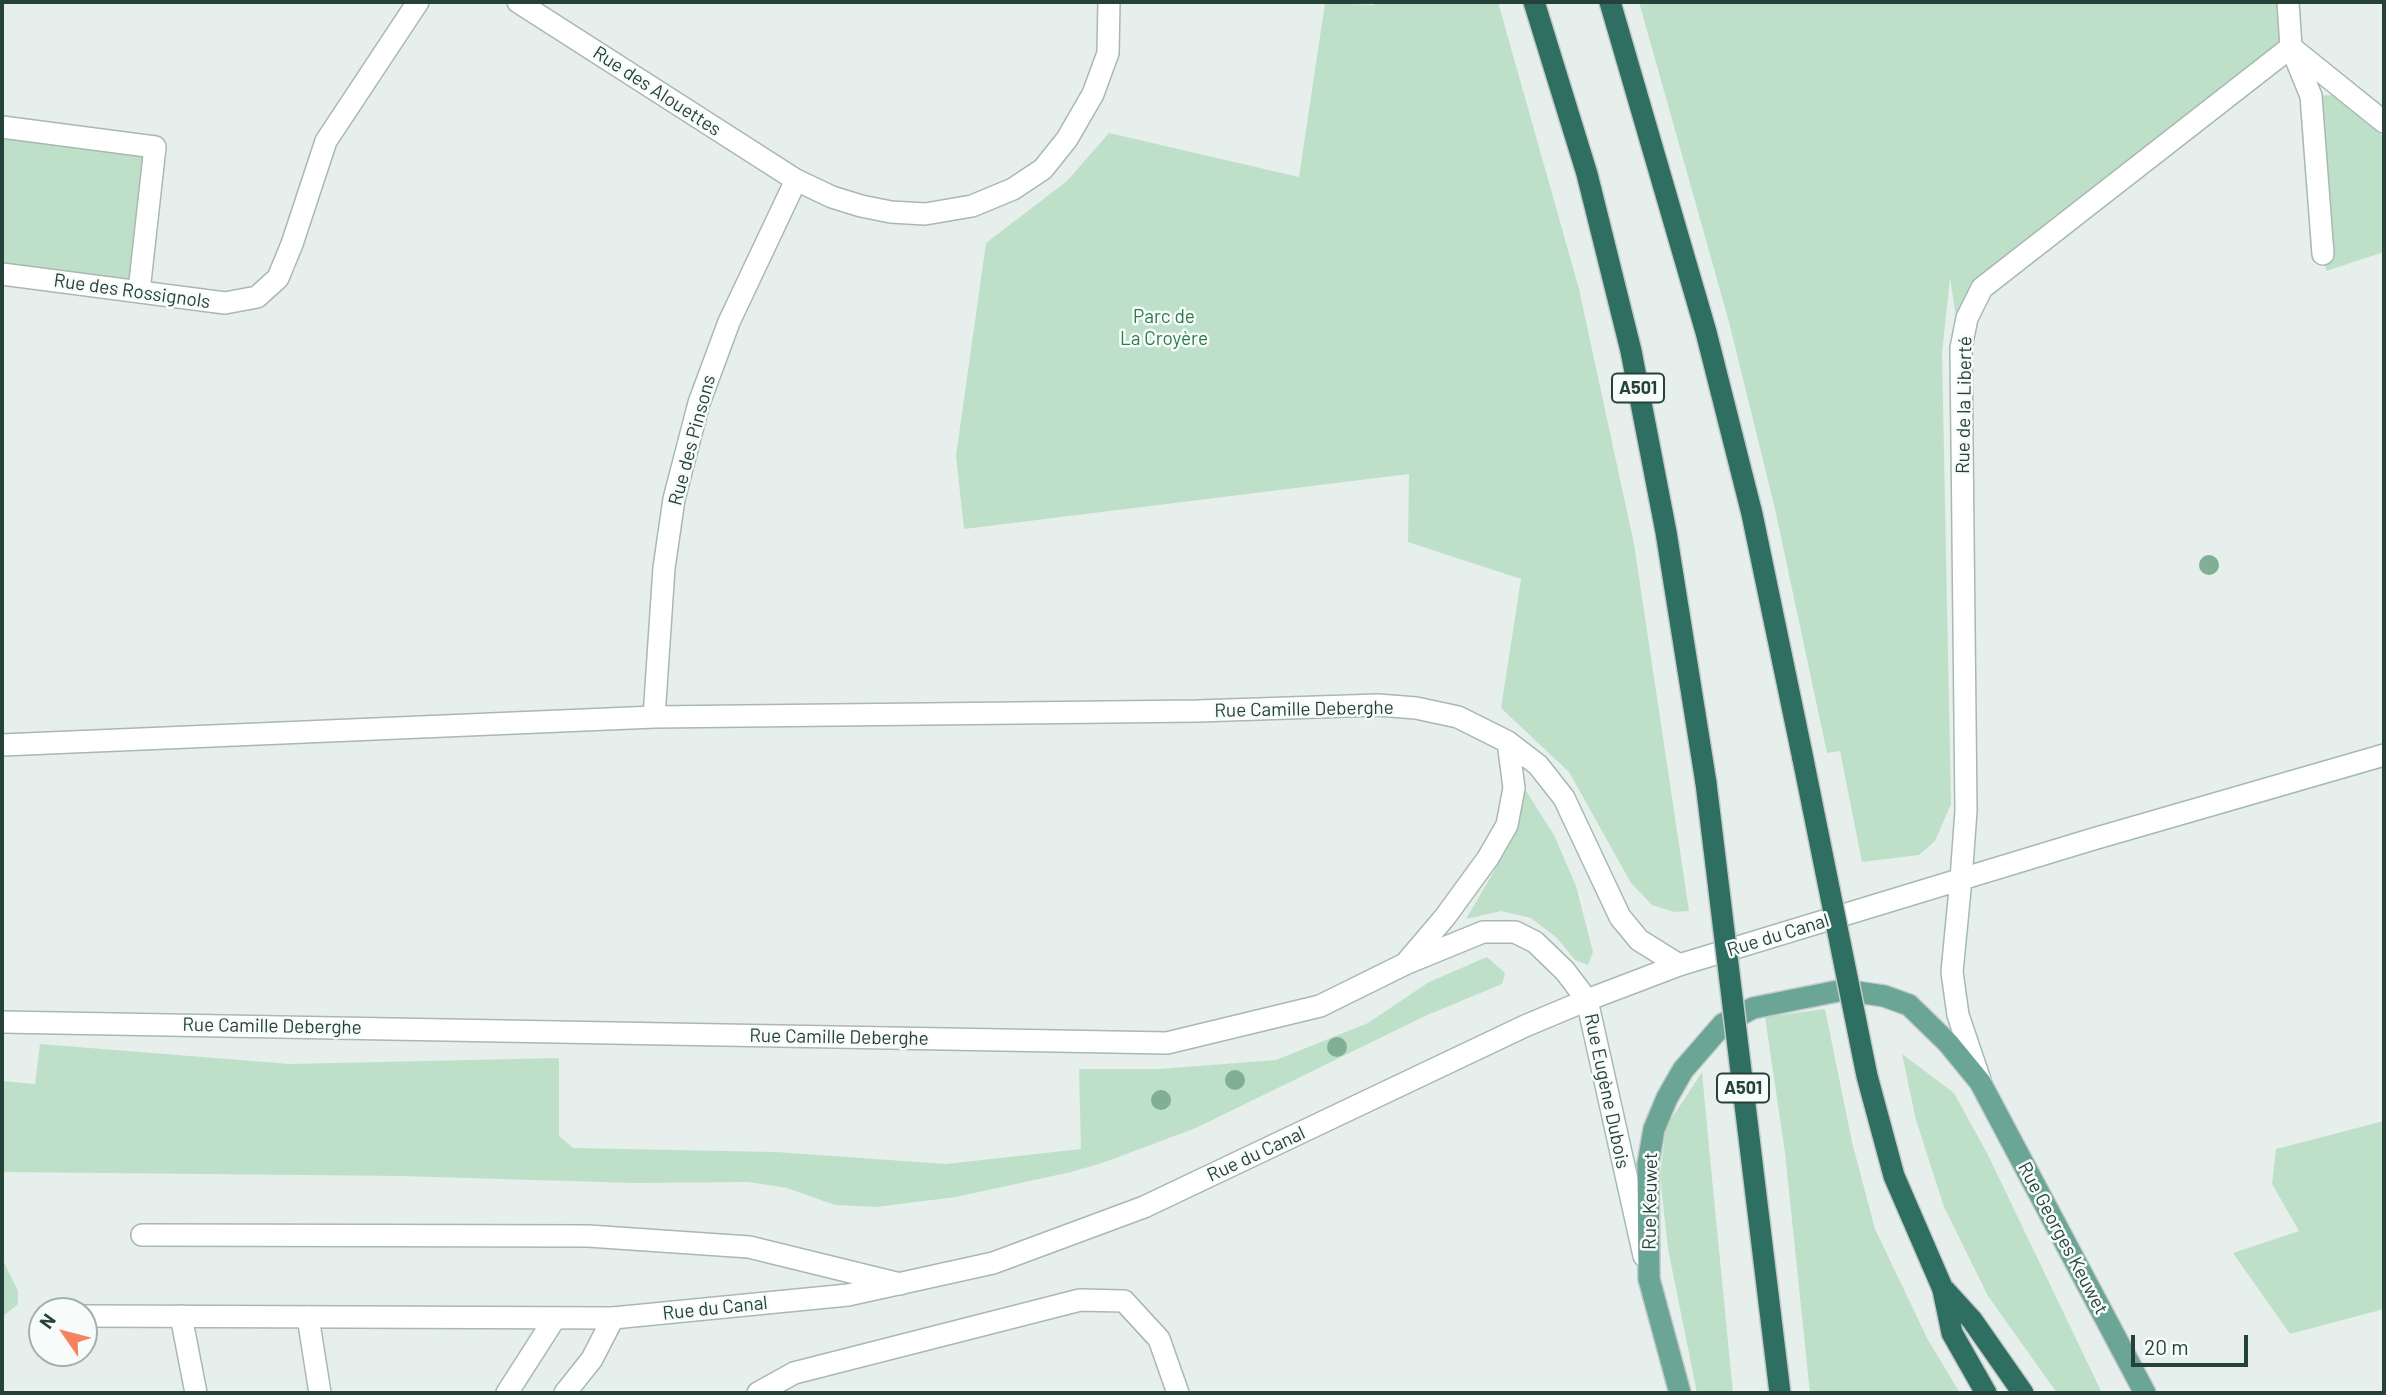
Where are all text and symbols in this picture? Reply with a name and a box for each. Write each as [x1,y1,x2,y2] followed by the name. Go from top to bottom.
[589,41,725,141] street label: Rue des Alouettes
[52,269,212,313] street label: Rue des Rossignols
[1120,306,1208,350] park label: Parc de La Croyère
[1951,336,1977,474] street label: Rue de la Liberté
[664,372,720,508] street label: Rue des Pinsons
[1612,374,1664,402] road number: A501
[1214,696,1394,722] street label: Rue Camille Deberghe
[1724,909,1832,961] street label: Rue du Canal
[1579,1011,1635,1171] street label: Rue Eugène Dubois
[182,1013,362,1039] street label: Rue Camille Deberghe
[749,1024,929,1050] street label: Rue Camille Deberghe
[1717,1073,1769,1102] road number: A501
[1203,1121,1309,1187] street label: Rue du Canal
[1638,1152,1662,1250] street label: Rue Keuwet
[2013,1158,2113,1318] street label: Rue Georges Keuwet
[661,1291,769,1325] street label: Rue du Canal
[28,1297,98,1367] north arrow
[34,1309,60,1333] text: N
[2134,1322,2251,1366] scale bar
[2144,1334,2189,1359] text: 20 m

